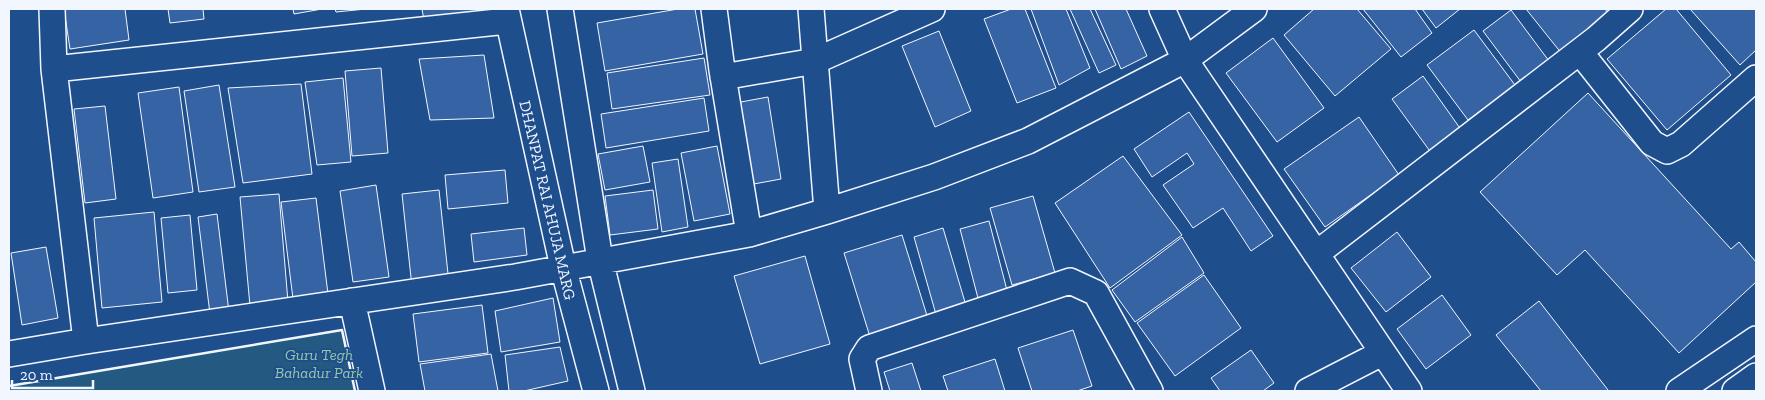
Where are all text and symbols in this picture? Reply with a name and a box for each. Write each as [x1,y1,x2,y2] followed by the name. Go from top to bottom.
[515,99,580,302] street label: DHANPAT RAI AHUJA MARG
[275,345,363,382] park label: Guru Tegh Bahadur Park
[12,358,94,390] scale bar
[20,366,53,384] text: 20 m

